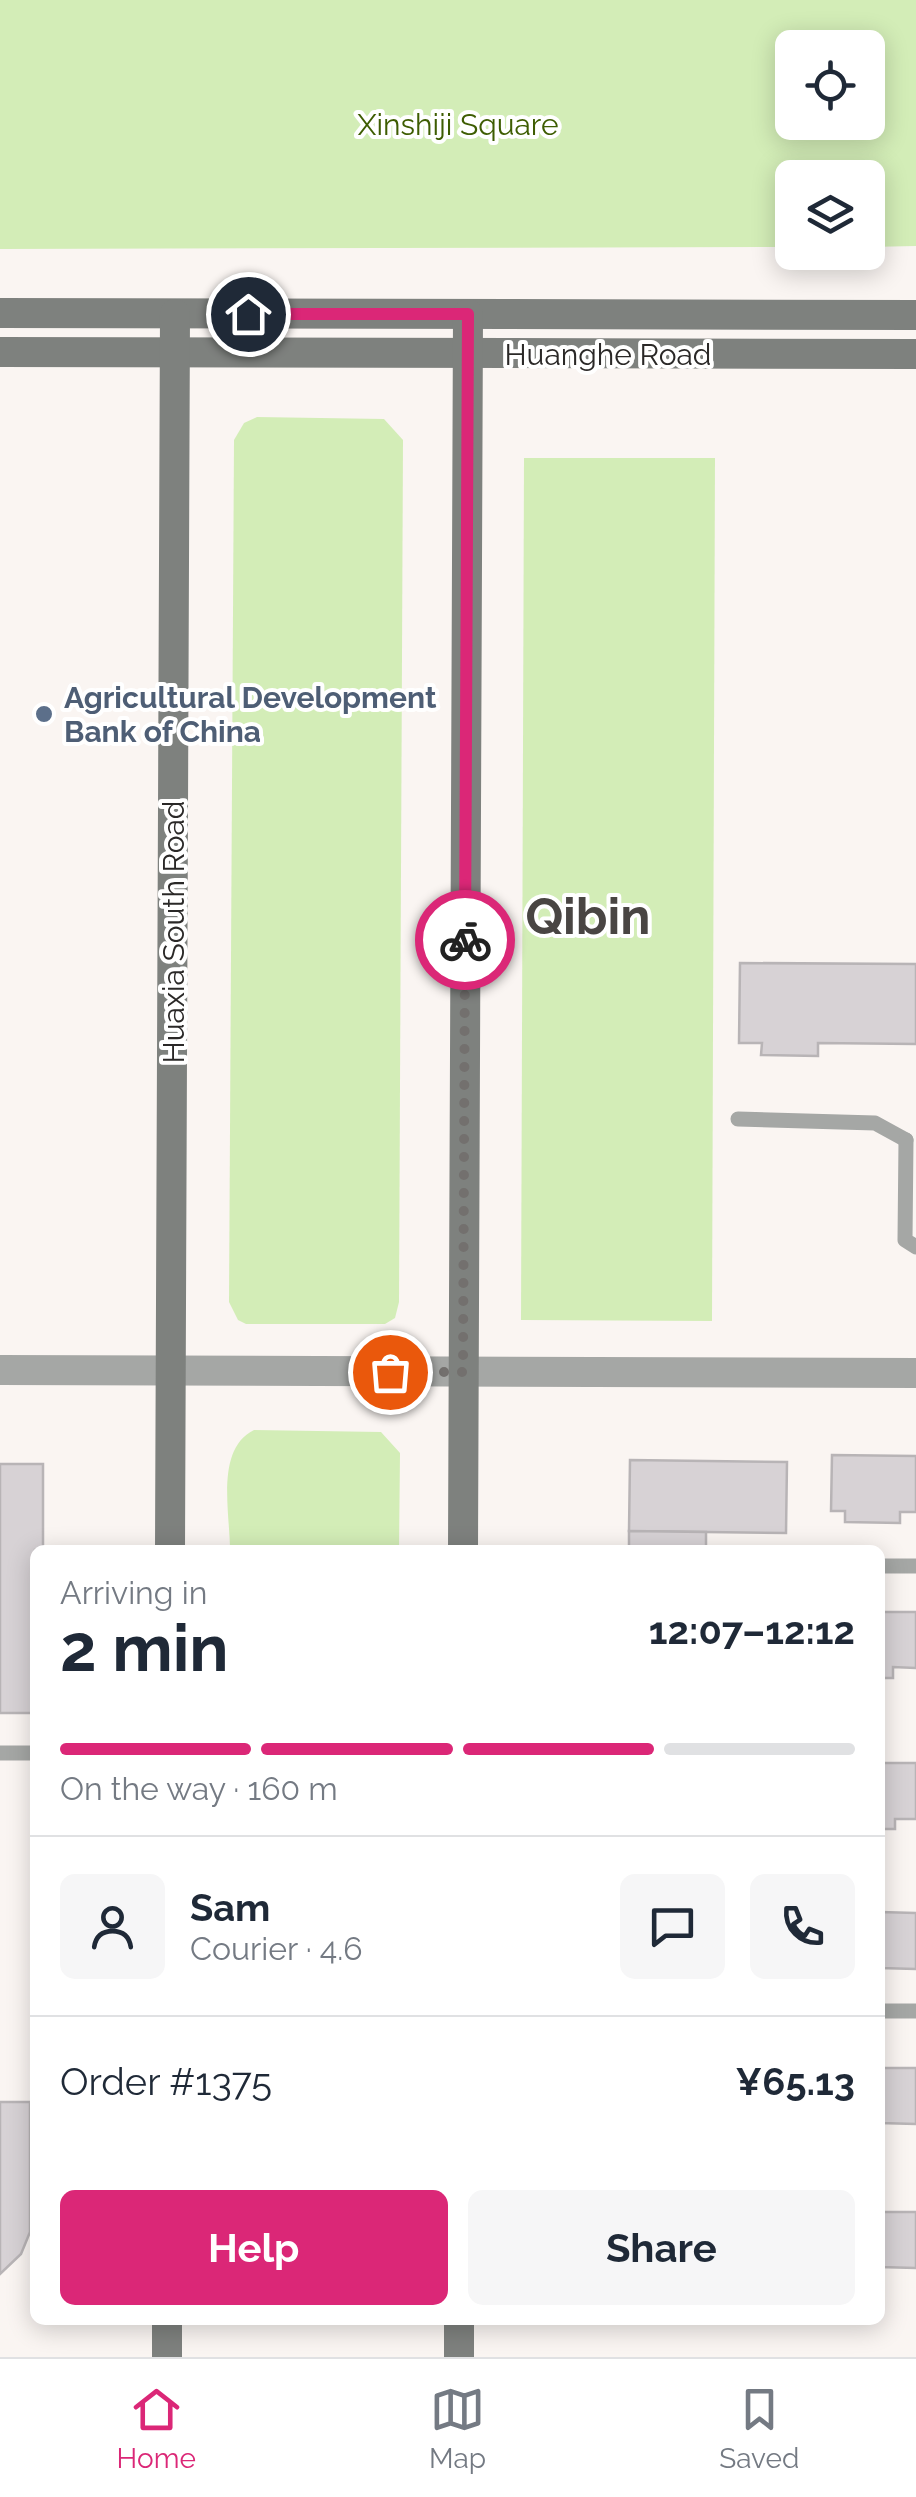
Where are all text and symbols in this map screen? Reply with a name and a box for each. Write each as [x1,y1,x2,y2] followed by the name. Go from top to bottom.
[775,30,885,270] map controls
[775,30,885,140] button: locate
[358,107,559,142] park label: Xinshiji Square
[775,160,885,270] button: layers
[206,272,291,357] pin
[221,287,276,342] icon: home
[504,337,712,372] street label: Huanghe Road
[64,680,437,749] place label: Agricultural Development Bank of China
[33,703,55,725] marker: Agricultural Development Bank of China
[156,801,191,1064] street label: Huaxia South Road
[525,887,651,946] district label: Qibin
[415,890,515,990] courier
[438,913,493,968] icon: bike
[348,1330,433,1415] pin
[363,1345,418,1400] icon: bag
[60,1574,207,1611] text: Arriving in
[649,1608,855,1653] text: 12:07–12:12
[60,1610,229,1686] text: 2 min
[60,1770,338,1807] text: On the way · 160 m
[60,1874,165,1979] button: person
[620,1874,725,1979] button: chat
[750,1874,855,1979] button: phone
[190,1885,270,1930] text: Sam
[190,1930,363,1967] text: Courier · 4.6
[60,2059,272,2104] text: Order #1375
[735,2059,855,2104] text: ¥65.13
[60,2190,448,2305] button: Help
[468,2190,855,2305] button: Share
[117,2382,196,2475] tab: Home
[429,2382,486,2475] tab: Map
[719,2382,799,2475] tab: Saved

